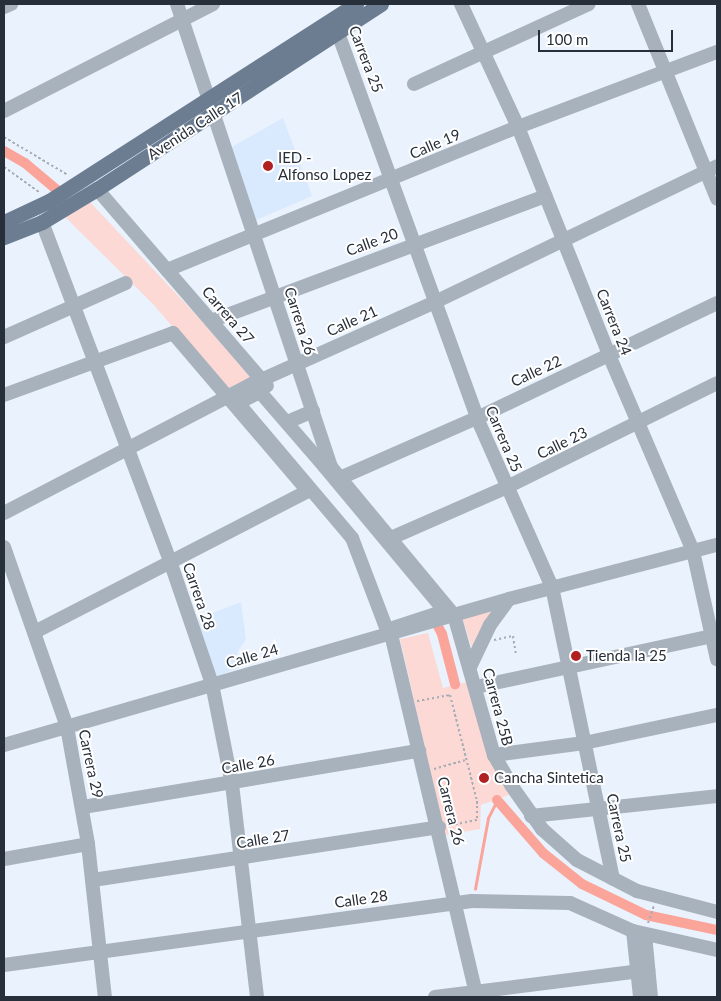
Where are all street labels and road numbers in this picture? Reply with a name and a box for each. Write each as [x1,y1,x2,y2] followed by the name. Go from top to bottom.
[345,23,387,95] street label: Carrera 25
[144,88,246,164] street label: Avenida Calle 17
[407,125,463,163] street label: Calle 19
[344,224,400,260] street label: Calle 20
[198,283,258,347] street label: Carrera 27
[281,285,319,357] street label: Carrera 26
[593,286,635,358] street label: Carrera 24
[324,302,380,340] street label: Calle 21
[508,351,564,391] street label: Calle 22
[482,403,526,475] street label: Carrera 25
[534,423,590,463] street label: Calle 23
[179,560,219,632] street label: Carrera 28
[224,640,280,672] street label: Calle 24
[479,666,517,748] street label: Carrera 25B
[75,728,107,800] street label: Carrera 29
[220,750,276,778] street label: Calle 26
[434,775,468,847] street label: Carrera 26
[603,792,635,864] street label: Carrera 25
[235,826,291,852] street label: Calle 27
[333,886,389,912] street label: Calle 28

